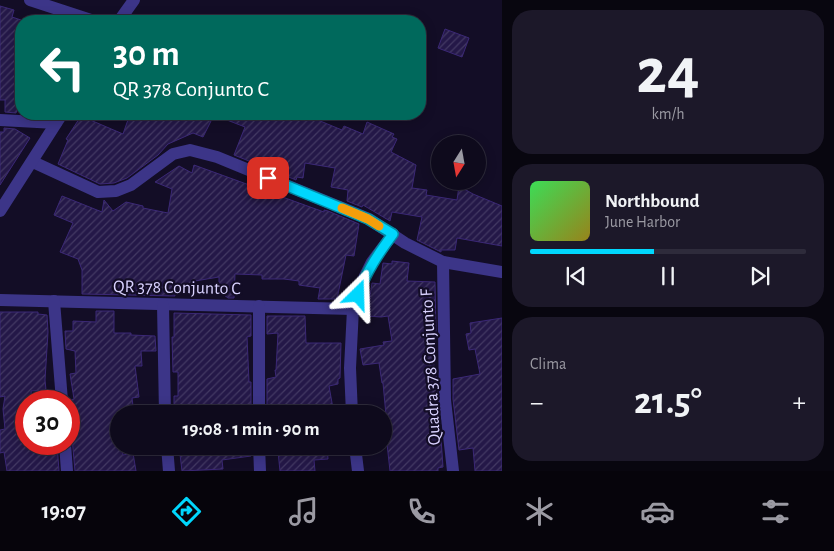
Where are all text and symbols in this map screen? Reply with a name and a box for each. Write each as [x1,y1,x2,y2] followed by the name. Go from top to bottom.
[30,35,95,100] icon: left
[113,37,180,72] text: 30 m
[636,40,700,105] text: 24
[113,78,269,100] text: QR 378 Conjunto C
[651,106,685,122] text: km/h
[431,135,486,190] north arrow
[431,135,486,190] map controls
[247,157,289,199] pin
[254,164,282,192] icon: arrive
[605,192,700,211] text: Northbound
[605,214,680,230] text: June Harbor
[562,262,590,290] icon: previous
[654,262,682,290] icon: pause
[746,262,774,290] icon: next
[331,268,383,320] position arrow
[113,278,241,298] street label: QR 378 Conjunto C
[418,288,444,446] street label: Quadra 378 Conjunto F
[530,356,566,372] text: Clima
[634,383,702,421] text: 21.5°
[530,389,543,417] text: −
[793,389,806,417] text: +
[15,390,80,455] speed limit sign: 30
[182,420,320,439] text: 19:08 · 1 min · 90 m
[169,494,204,529] icon: directions
[286,494,321,529] icon: music
[404,494,439,529] icon: phone
[522,494,557,529] icon: climate
[640,494,675,529] icon: car
[758,494,793,529] icon: filters
[41,500,86,522] text: 19:07

